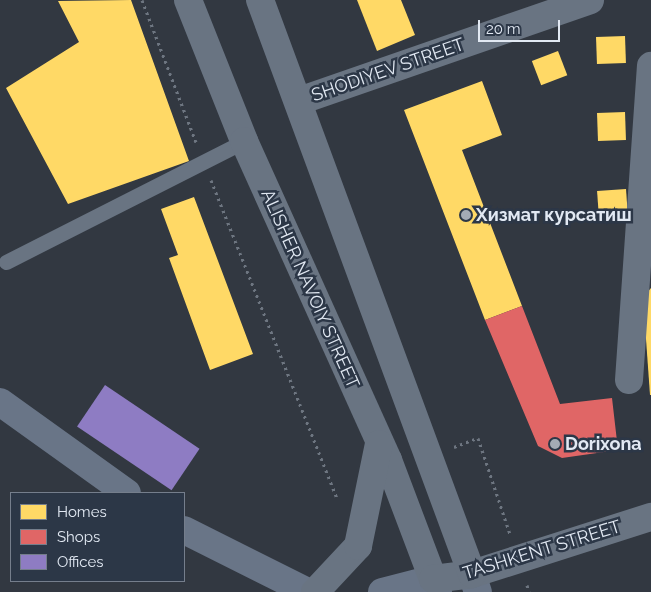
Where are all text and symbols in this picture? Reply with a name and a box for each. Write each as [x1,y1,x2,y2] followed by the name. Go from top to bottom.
[481,10,564,42] scale bar
[486,20,521,38] text: 20 m
[308,34,468,106] street label: SHODIYEV STREET
[256,186,364,392] street label: ALISHER NAVOIY STREET
[476,204,632,226] place label: Хизмат курсатиш
[460,209,472,221] marker: Хизмат курсатиш
[565,433,642,455] place label: Dorixona
[549,438,561,450] marker: Dorixona
[10,492,185,582] legend
[57,503,107,521] text: Homes
[460,516,624,584] street label: TASHKENT STREET
[57,528,100,546] text: Shops
[57,553,104,571] text: Offices

